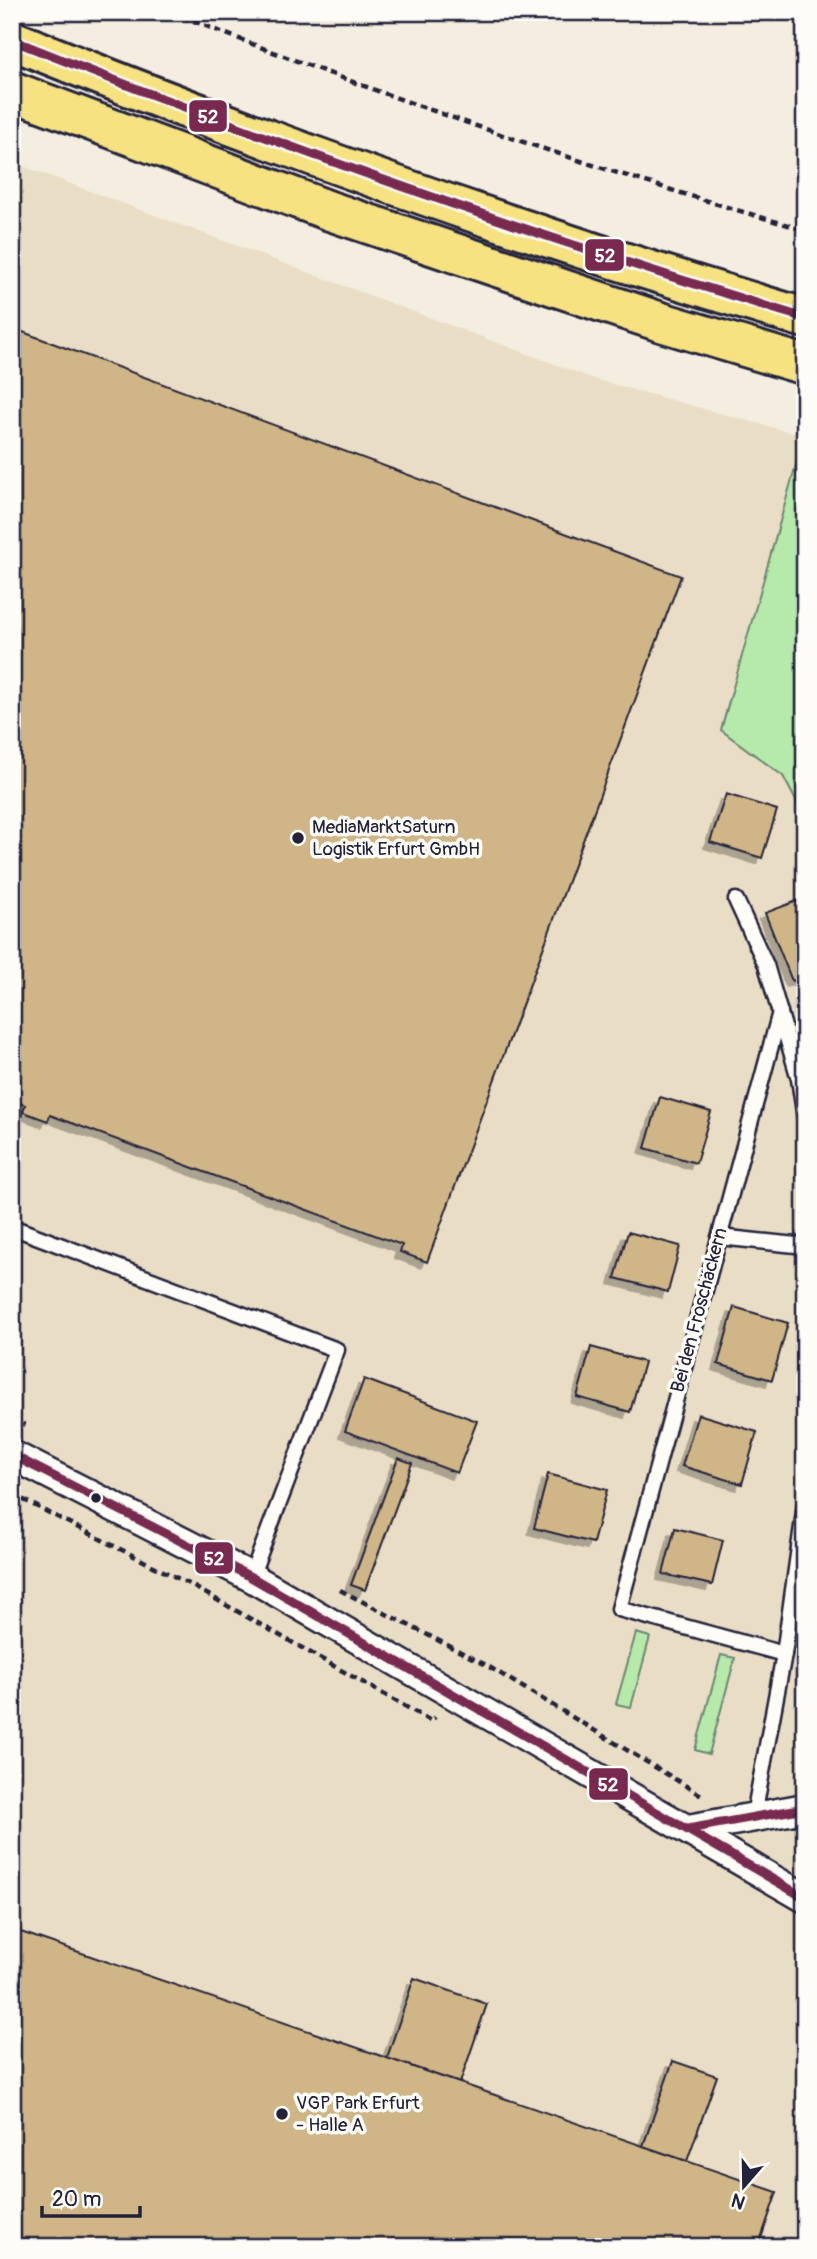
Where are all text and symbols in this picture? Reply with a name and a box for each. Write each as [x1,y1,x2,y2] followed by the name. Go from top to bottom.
[188,99,228,133] line badge: 52
[198,105,219,129] text: 52
[584,238,625,272] line badge: 52
[595,244,616,268] text: 52
[312,815,480,861] place label: MediaMarktSaturn Logistik Erfurt GmbH
[290,830,306,846] marker: MediaMarktSaturn Logistik Erfurt GmbH
[665,1225,733,1395] street label: Bei den Froschäckern
[89,1491,103,1505] unlabelled marker
[194,1541,234,1575] line badge: 52
[204,1547,225,1571] text: 52
[588,1767,629,1801] line badge: 52
[598,1773,619,1797] text: 52
[296,2091,420,2137] place label: VGP Park Erfurt - Halle A
[274,2106,290,2122] marker: VGP Park Erfurt - Halle A
[708,2150,778,2220] north arrow
[42,2175,140,2219] scale bar
[52,2186,101,2213] text: 20 m
[728,2188,749,2215] text: N

